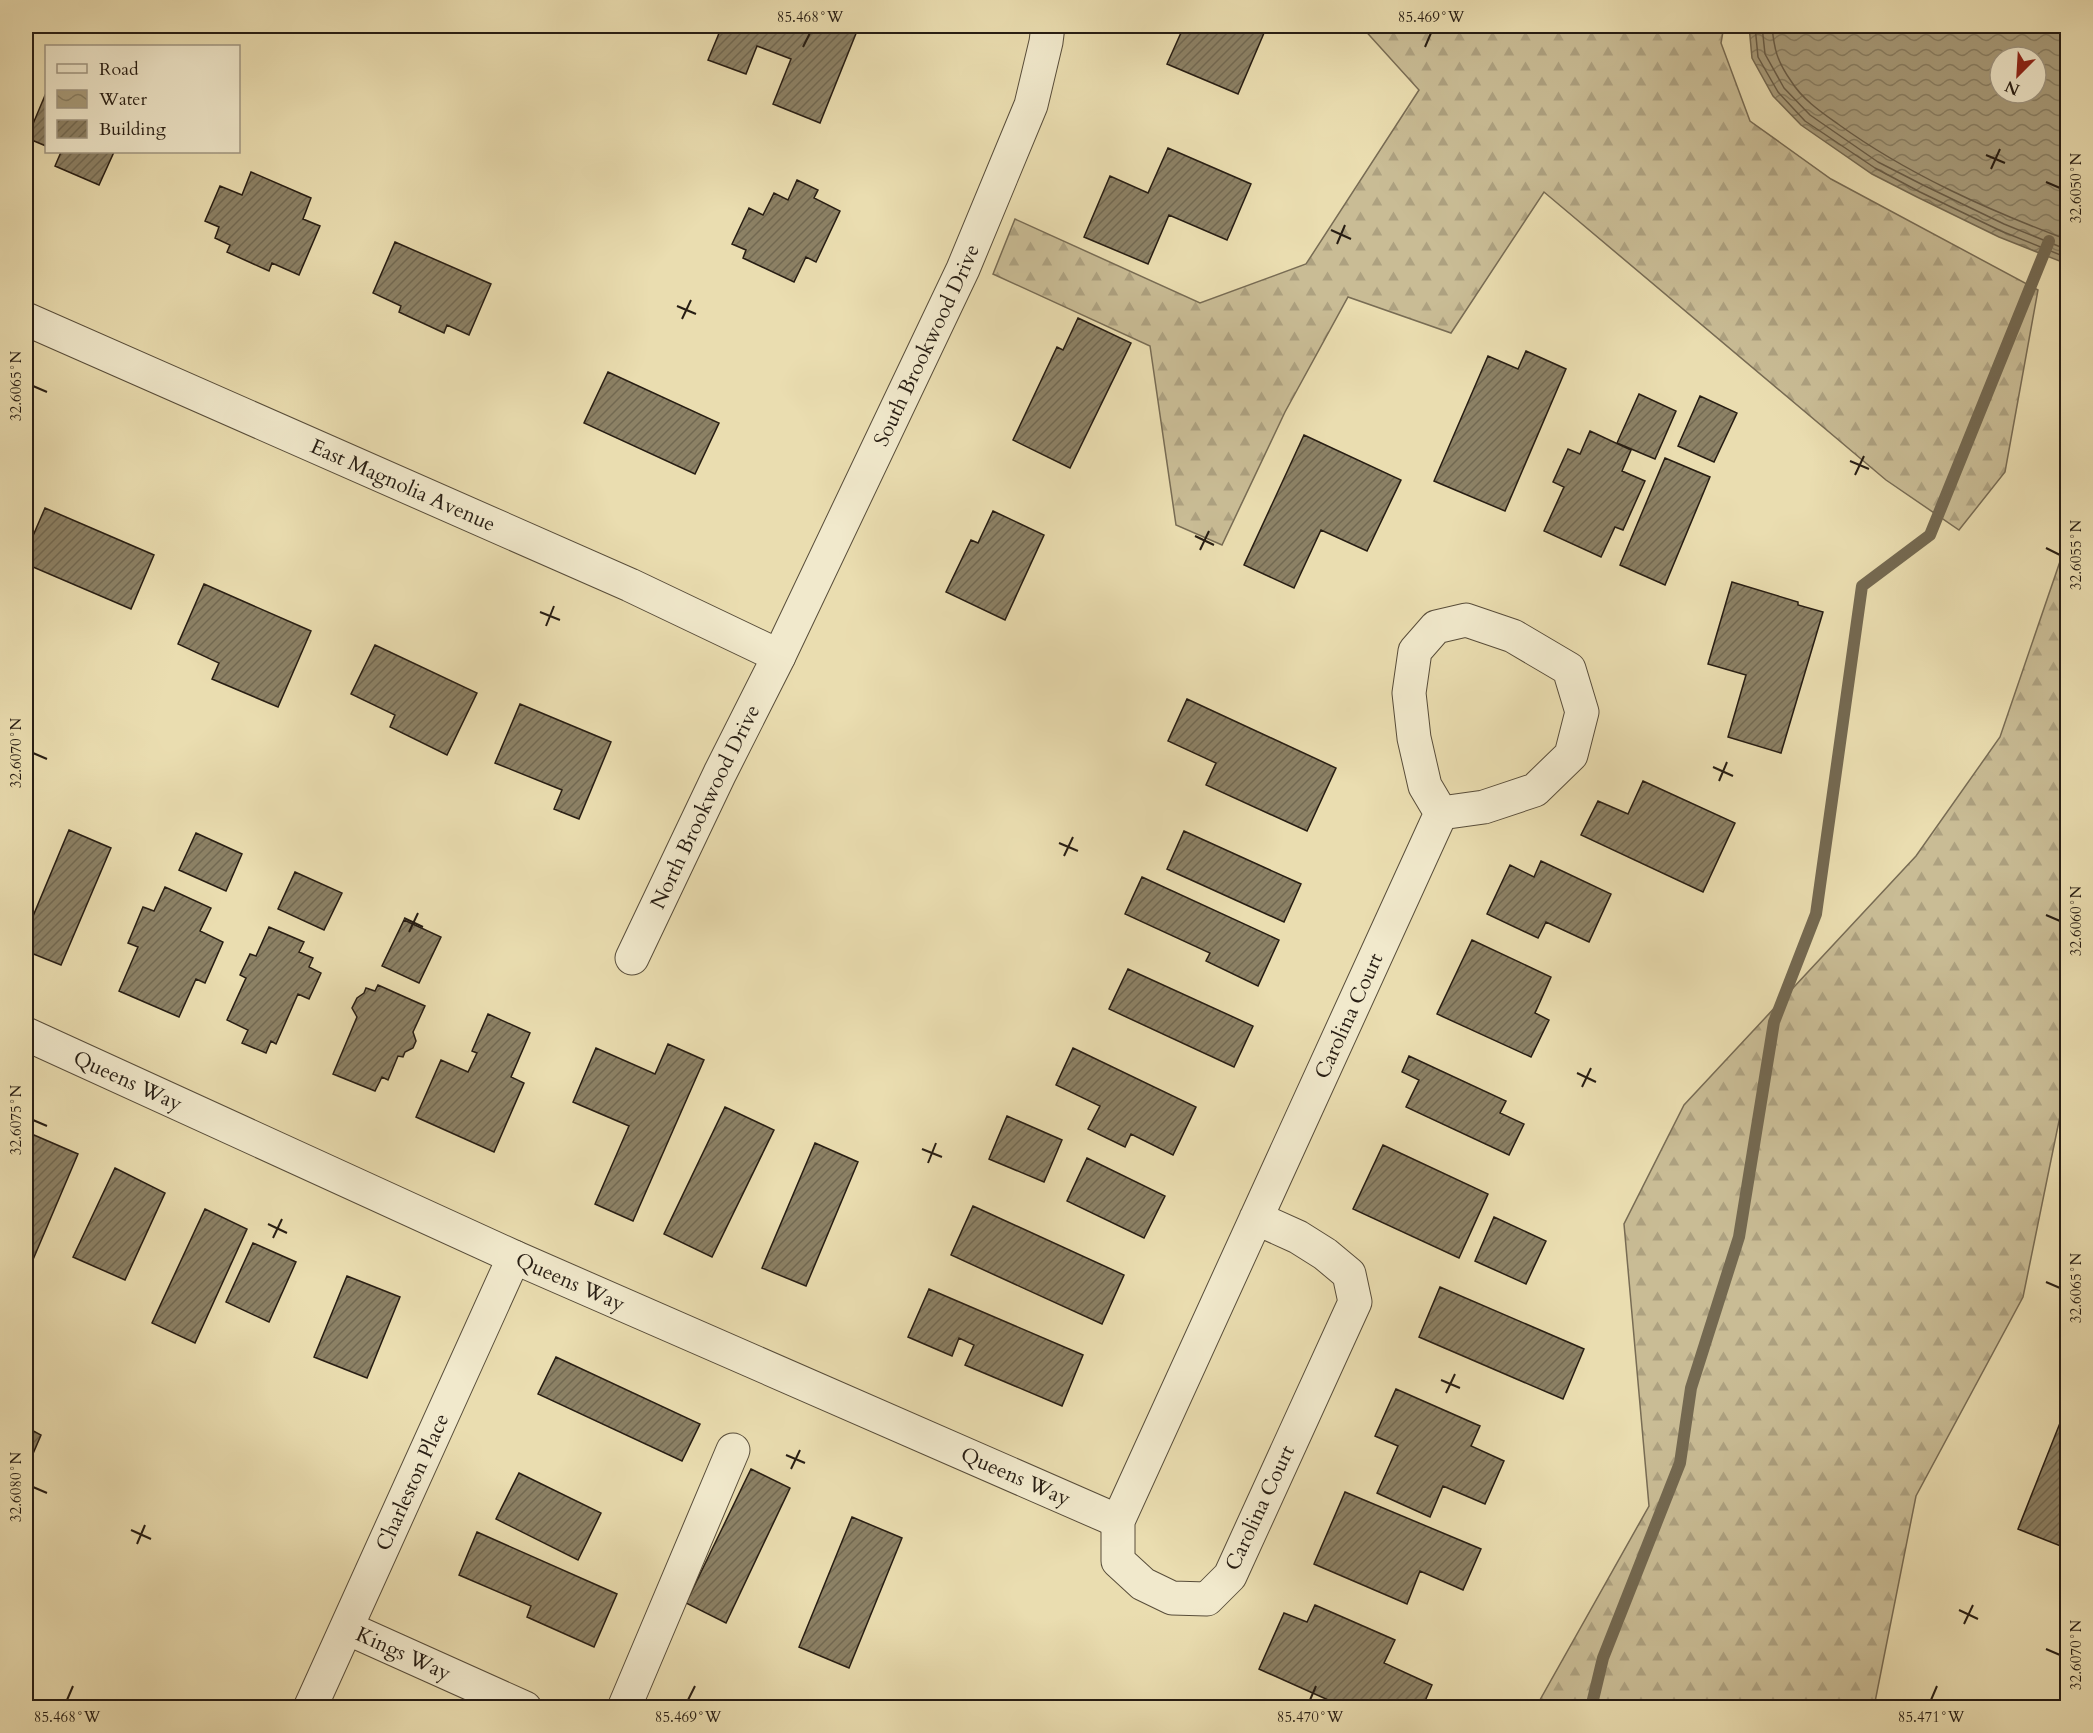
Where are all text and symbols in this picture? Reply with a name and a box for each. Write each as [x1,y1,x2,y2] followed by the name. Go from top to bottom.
[777,7,844,27] text: 85.468°W
[1398,7,1465,27] text: 85.469°W
[45,45,240,153] legend
[1988,45,2048,105] north arrow
[99,57,139,82] text: Road
[2001,75,2023,101] text: N
[98,87,148,112] text: Water
[99,117,167,142] text: Building
[2066,153,2086,223] text: 32.6050°N
[866,240,986,451] street label: South Brookwood Drive
[6,351,26,421] text: 32.6065°N
[306,432,500,539] street label: East Magnolia Avenue
[2066,520,2086,590] text: 32.6055°N
[643,699,767,914] street label: North Brookwood Drive
[6,718,26,788] text: 32.6070°N
[2066,886,2086,956] text: 32.6060°N
[1307,948,1390,1083] street label: Carolina Court
[69,1043,187,1118] street label: Queens Way
[6,1085,26,1155] text: 32.6075°N
[511,1245,630,1318] street label: Queens Way
[2066,1253,2086,1323] text: 32.6065°N
[369,1409,456,1555] street label: Charleston Place
[956,1440,1075,1513] street label: Queens Way
[1218,1440,1302,1575] street label: Carolina Court
[6,1452,26,1522] text: 32.6080°N
[351,1619,456,1687] street label: Kings Way
[2066,1620,2086,1690] text: 32.6070°N
[34,1707,101,1727] text: 85.468°W
[655,1707,722,1727] text: 85.469°W
[1277,1707,1344,1727] text: 85.470°W
[1898,1707,1965,1727] text: 85.471°W

